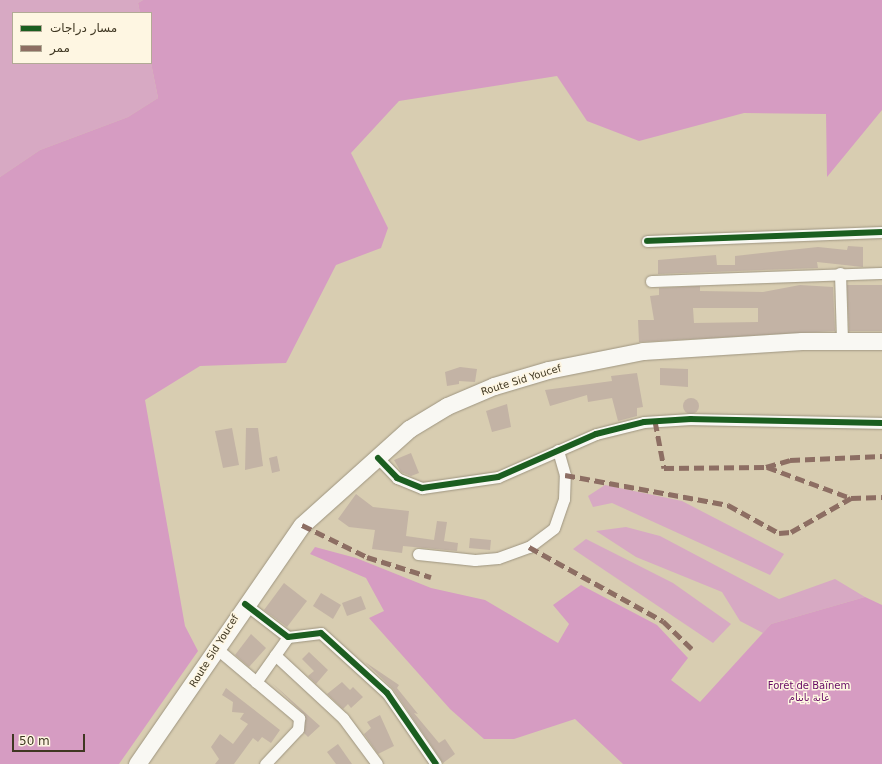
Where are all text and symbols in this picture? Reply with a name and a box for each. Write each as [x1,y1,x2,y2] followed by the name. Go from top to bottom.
[12,12,152,64] legend
[50,21,117,35] text: مسار دراجات
[50,41,70,55] text: ممر
[479,362,563,398] street label: Route Sid Youcef
[187,613,241,689] street label: Route Sid Youcef
[768,679,850,702] park label: Forêt de Baïnem غابة باينام
[14,726,87,752] scale bar
[19,734,50,748] text: 50 m

